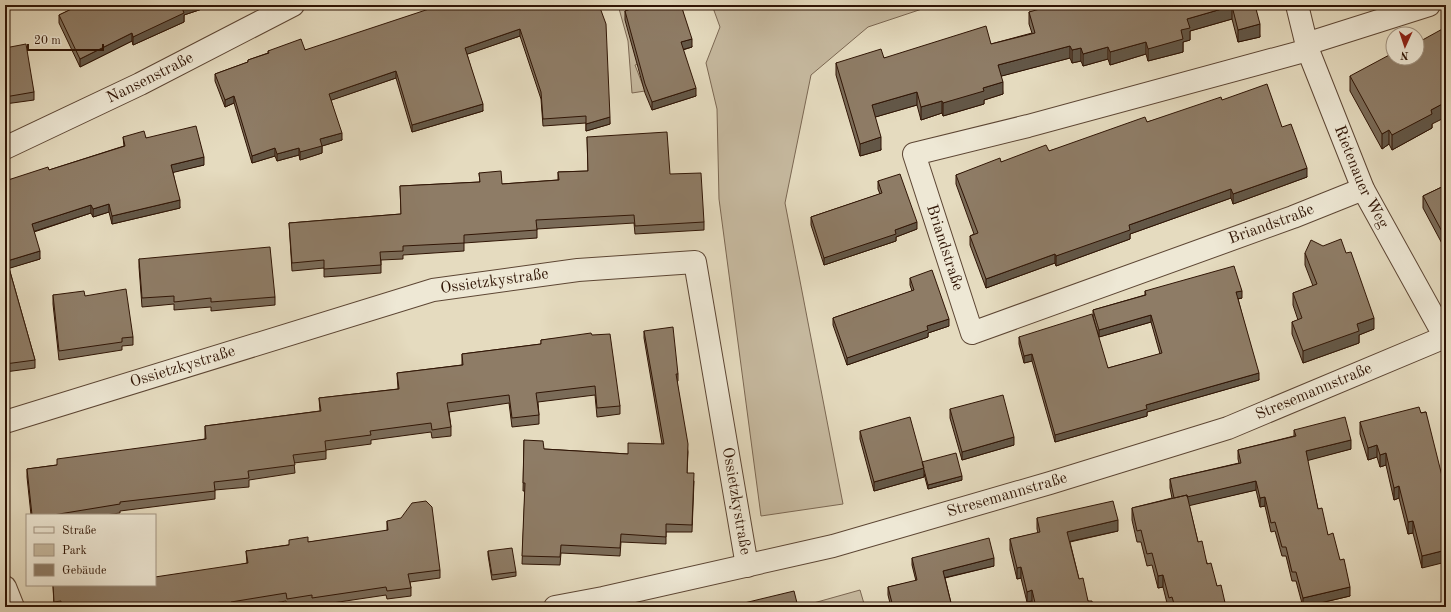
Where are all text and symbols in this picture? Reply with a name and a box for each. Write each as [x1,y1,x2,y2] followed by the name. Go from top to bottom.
[28,26,103,52] scale bar
[1385,26,1425,66] north arrow
[34,35,61,47] text: 20 m
[1399,49,1409,60] text: N
[104,50,196,107] street label: Nansenstraße
[1331,123,1391,232] street label: Rietenauer Weg
[1226,201,1316,248] street label: Briandstraße
[923,203,966,293] street label: Briandstraße
[439,266,550,297] street label: Ossietzkystraße
[128,343,237,391] street label: Ossietzkystraße
[1253,361,1374,423] street label: Stresemannstraße
[719,446,753,556] street label: Ossietzkystraße
[945,470,1069,520] street label: Stresemannstraße
[26,514,156,586] legend
[62,525,97,537] text: Straße
[62,545,87,557] text: Park
[62,565,107,577] text: Gebäude

